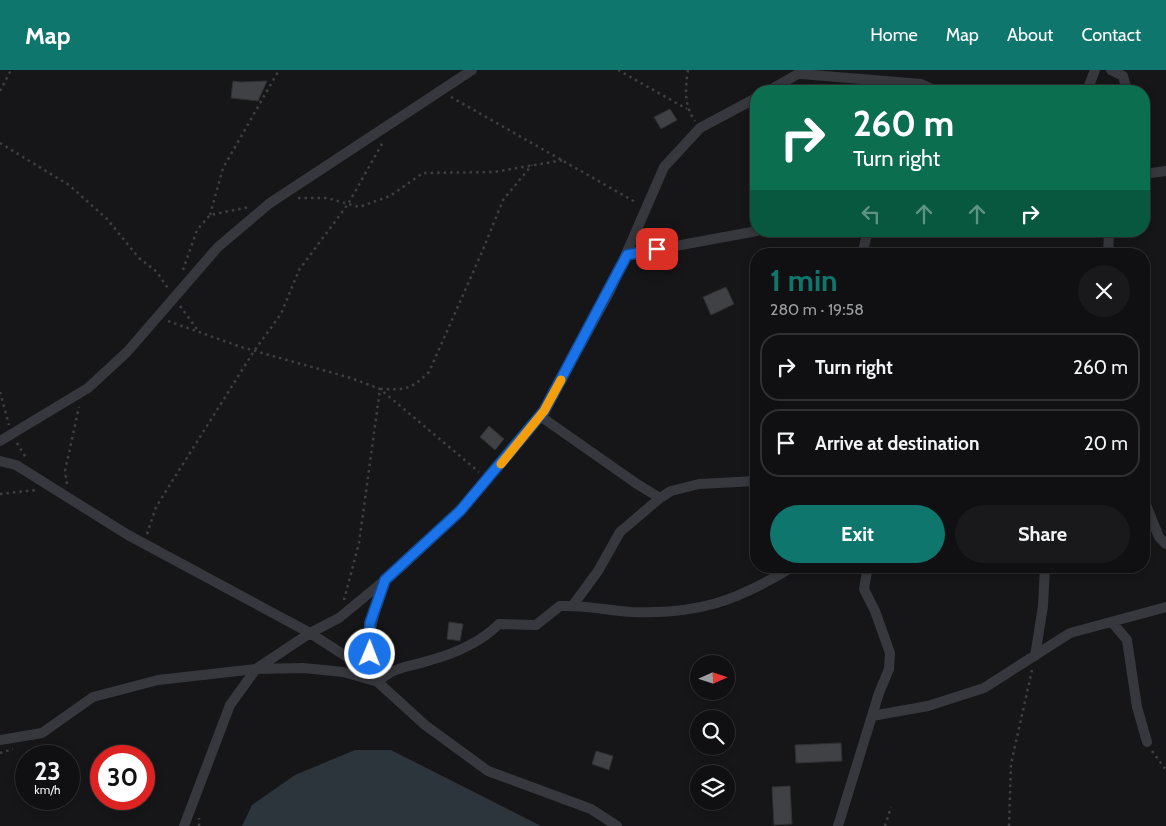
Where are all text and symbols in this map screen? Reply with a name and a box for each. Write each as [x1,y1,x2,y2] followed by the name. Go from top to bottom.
[25,21,71,50] text: Map
[870,24,918,46] text: Home
[946,24,979,46] text: Map
[1007,24,1053,46] text: About
[1081,24,1141,46] text: Contact
[853,102,954,145] text: 260 m
[770,105,835,170] icon: right
[853,145,940,172] text: Turn right
[857,200,885,228] icon: left
[910,200,938,228] icon: ahead
[963,200,991,228] icon: ahead
[1016,200,1044,228] icon: right
[636,228,678,270] pin
[643,235,671,263] icon: arrive
[770,262,838,299] text: 1 min
[1078,265,1130,317] button: close
[770,300,864,319] text: 280 m · 19:58
[772,353,800,381] icon: right
[815,356,893,379] text: Turn right
[1073,356,1128,379] text: 260 m
[772,429,800,457] icon: arrive
[815,432,979,455] text: Arrive at destination
[1084,432,1128,455] text: 20 m
[770,505,945,563] button: Exit
[955,505,1130,563] button: Share
[343,627,395,679] position arrow
[690,655,735,700] north arrow
[690,655,735,810] map controls
[690,710,735,755] button: search
[90,745,155,810] speed limit sign: 30
[34,756,61,786] text: 23
[690,765,735,810] button: layers
[34,782,61,797] text: km/h

